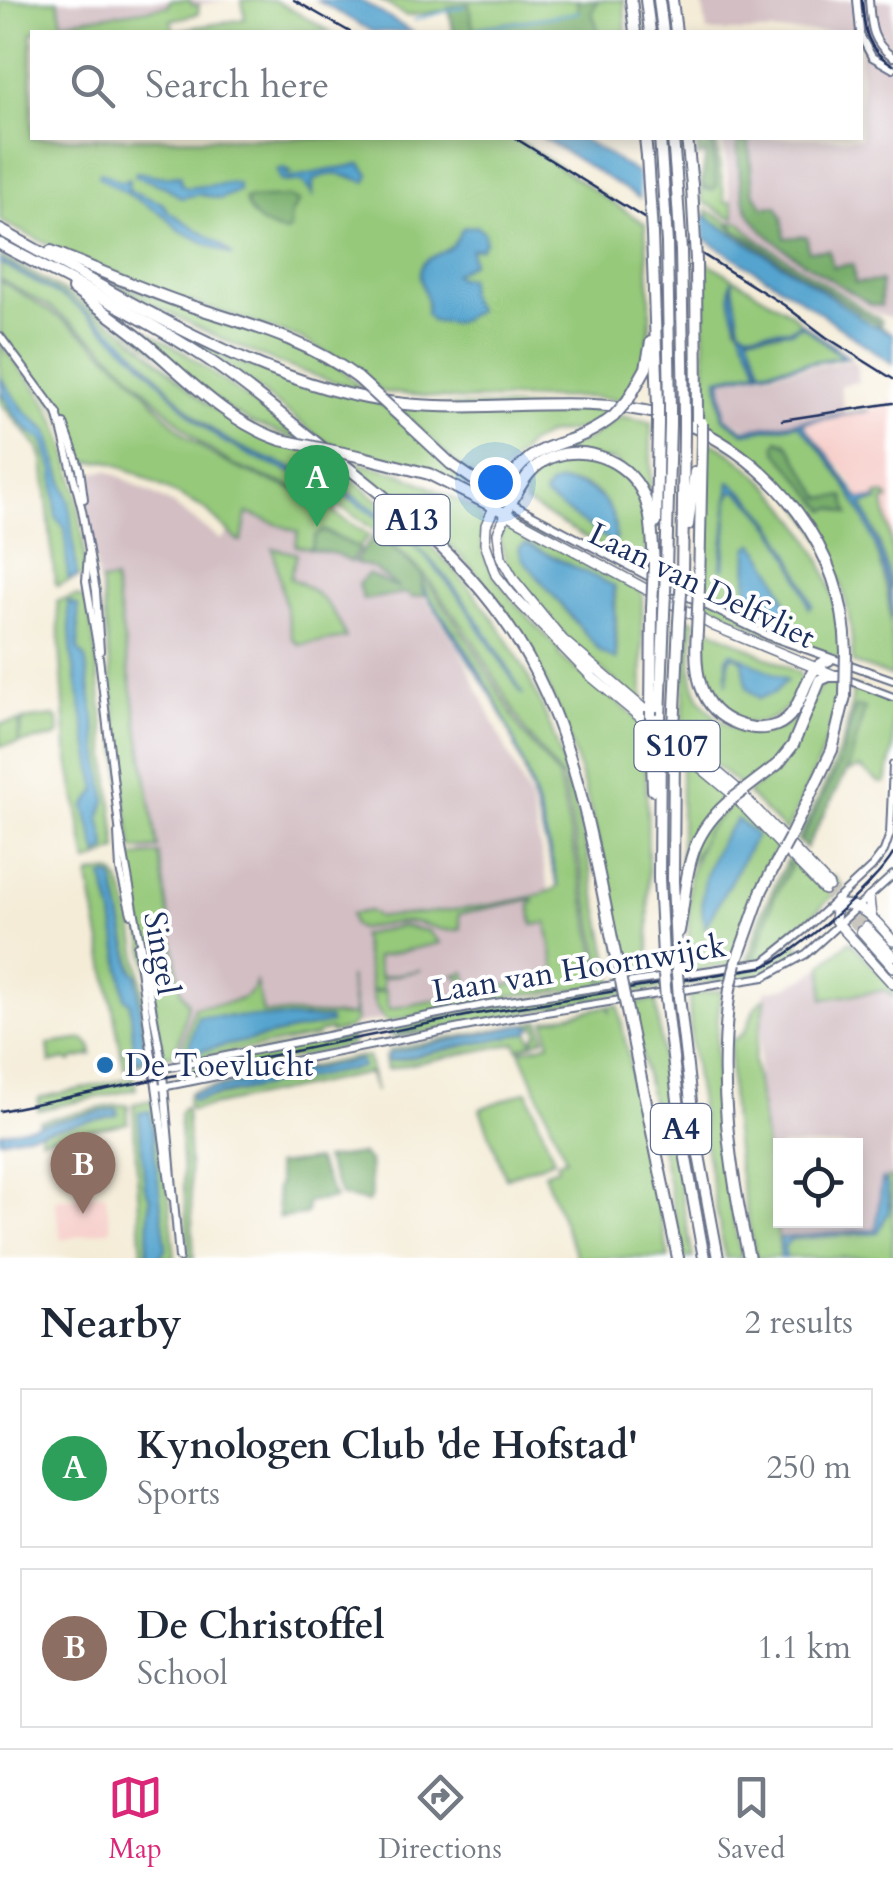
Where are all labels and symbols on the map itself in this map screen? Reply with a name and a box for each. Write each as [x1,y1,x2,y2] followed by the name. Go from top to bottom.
[284,444,350,527] pin: A
[470,457,521,508] your location
[374,495,450,545] road number: A13
[581,512,822,660] street label: Laan van Delfvliet
[634,721,720,771] road number: S107
[132,908,190,998] street label: Singel
[429,924,729,1014] street label: Laan van Hoornwijck
[125,1044,314,1088] place label: De Toevlucht
[94,1054,116,1076] marker: De Toevlucht
[651,1104,711,1154] road number: A4
[51,1132,116,1214] pin: B

